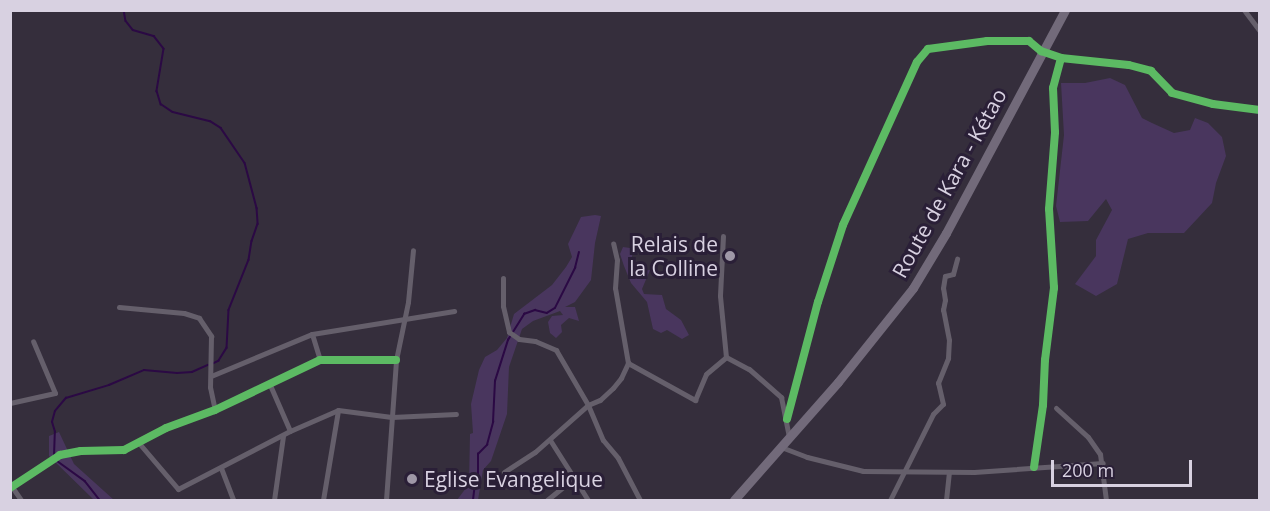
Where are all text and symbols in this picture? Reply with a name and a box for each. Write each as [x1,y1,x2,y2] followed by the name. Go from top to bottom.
[887,84,1011,282] street label: Route de Kara - Kétao
[629,231,718,281] place label: Relais de la Colline
[723,249,737,263] marker: Relais de la Colline
[1054,448,1195,486] scale bar
[1062,458,1114,482] text: 200 m
[424,466,603,492] place label: Eglise Evangelique
[405,472,419,486] marker: Eglise Evangelique

